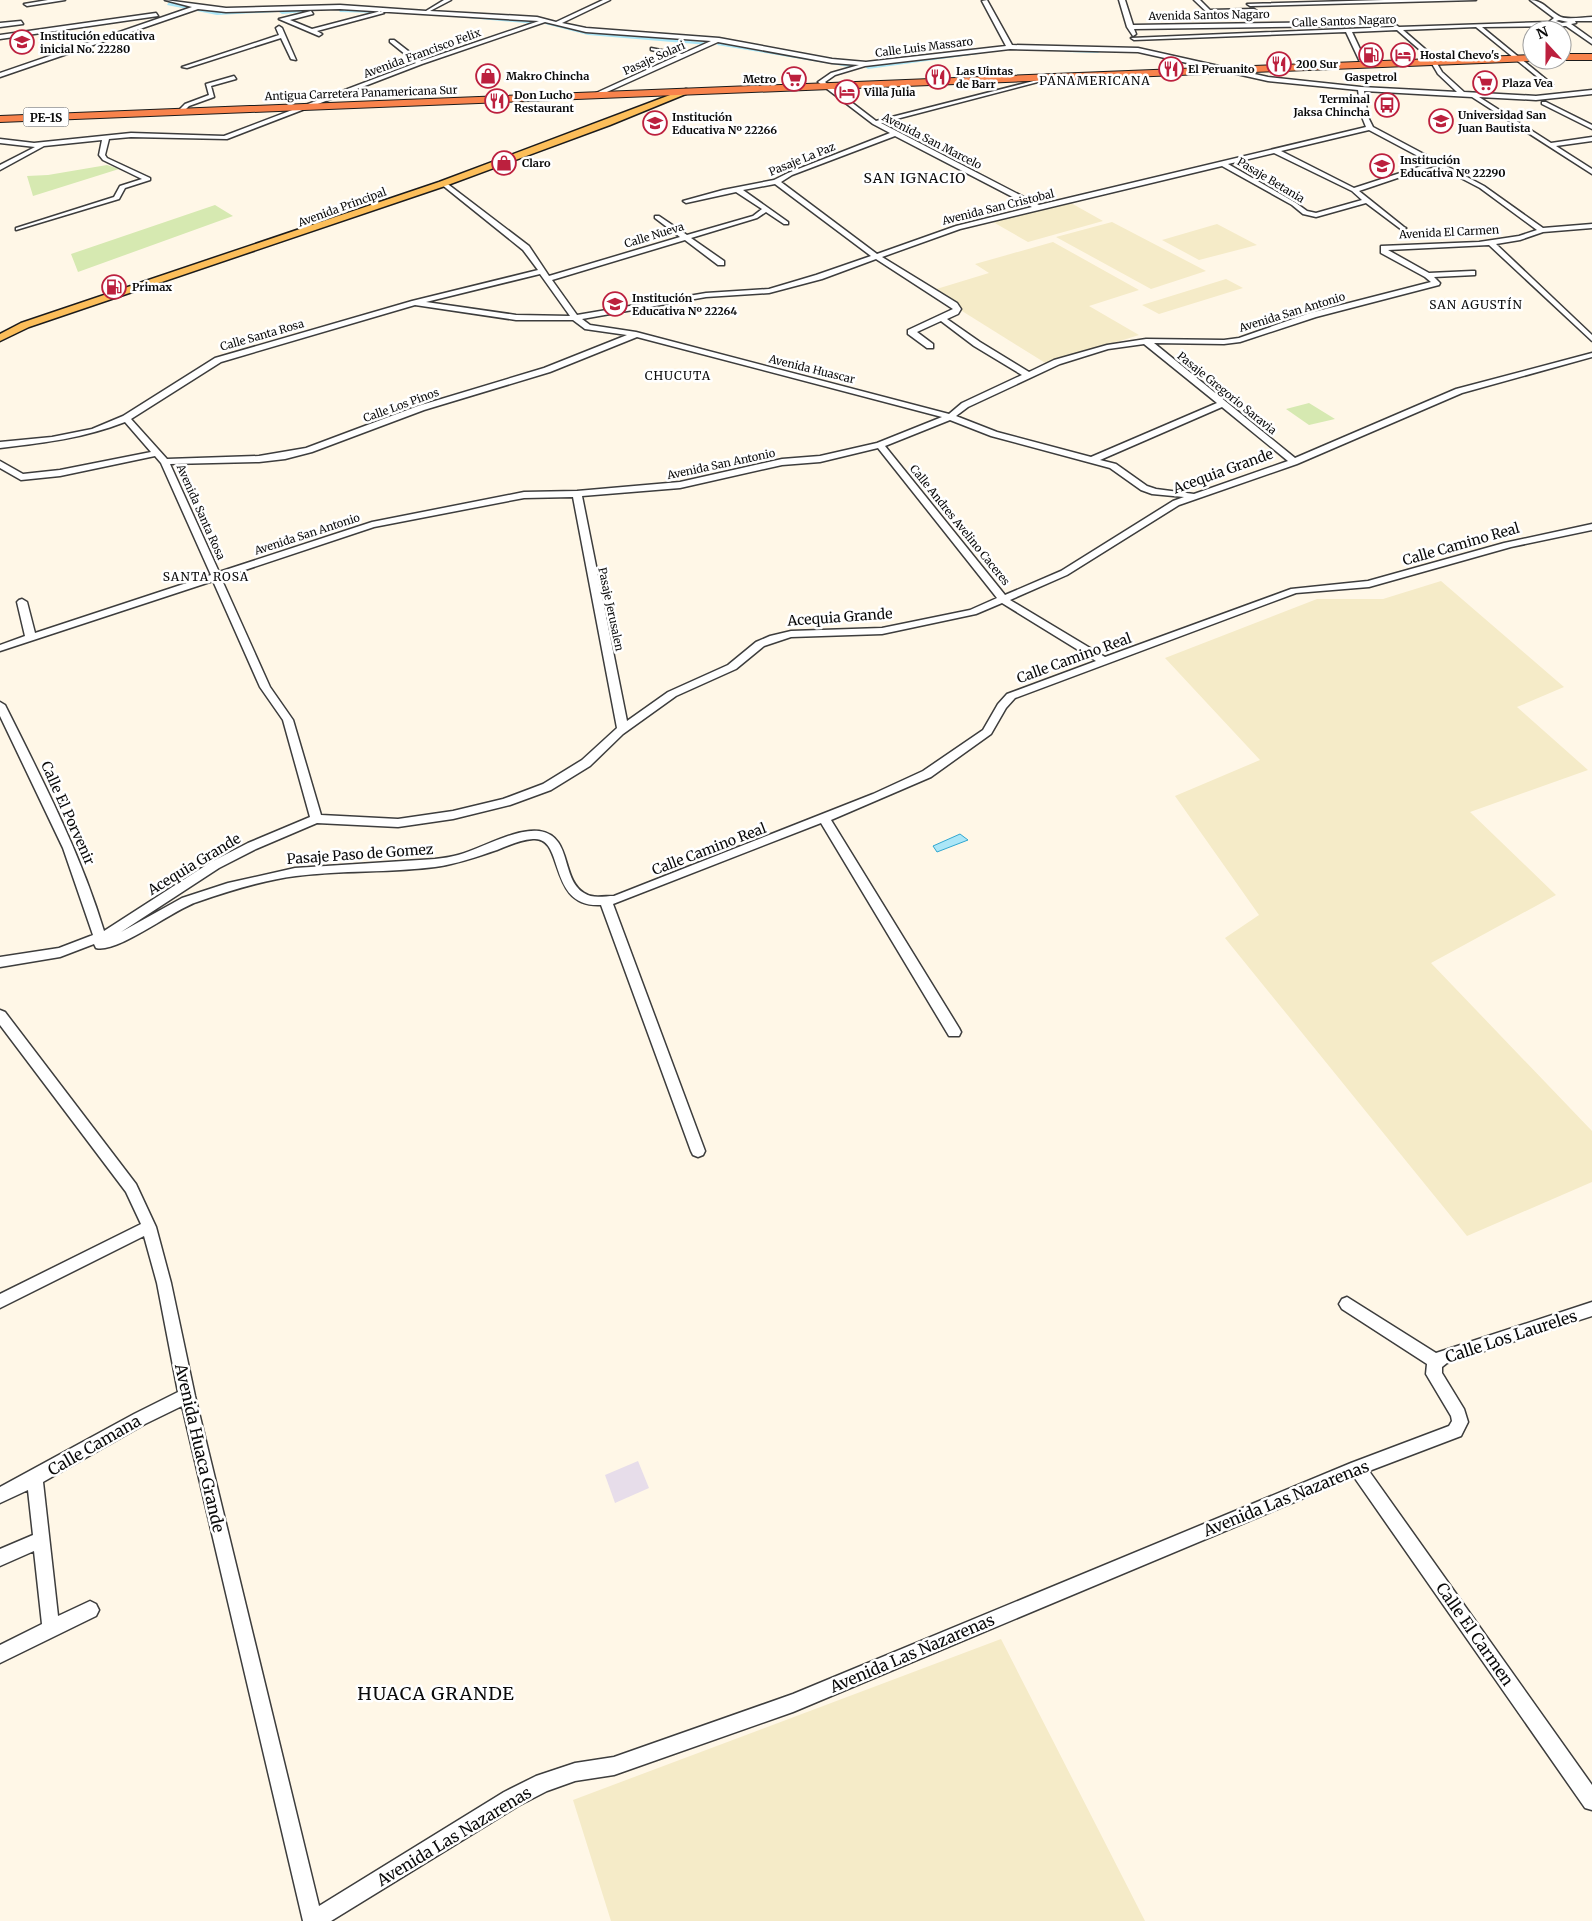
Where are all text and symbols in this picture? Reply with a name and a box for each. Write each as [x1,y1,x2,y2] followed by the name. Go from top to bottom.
[1147,7,1270,23] street label: Avenida Santos Nagaro
[1292,12,1397,30] street label: Calle Santos Nagaro
[1522,20,1572,70] north arrow
[1534,22,1551,43] text: N
[360,25,483,81] street label: Avenida Francisco Felix
[9,29,35,55] school or university icon: Institución educativa inicial No. 22280
[40,29,155,56] place label: Institución educativa inicial No. 22280
[874,34,974,60] street label: Calle Luis Massaro
[621,38,688,78] street label: Pasaje Solari
[1358,42,1384,68] fuel station icon: Gaspetrol
[1390,42,1416,68] hotel icon: Hostal Chevo's
[1420,48,1499,62] place label: Hostal Chevo's
[1266,51,1292,77] restaurant icon: 200 Sur
[1158,56,1184,82] restaurant icon: El Peruanito
[1296,57,1338,71] place label: 200 Sur
[1188,62,1255,76] place label: El Peruanito
[475,63,501,89] shop icon: Makro Chincha
[925,64,951,90] restaurant icon: Las Uintas de Barr
[956,64,1014,91] place label: Las Uintas de Barr
[781,66,807,92] supermarket icon: Metro
[506,69,589,83] place label: Makro Chincha
[1345,70,1398,84] place label: Gaspetrol
[1472,70,1498,96] supermarket icon: Plaza Vea
[743,72,776,86] place label: Metro
[1039,73,1151,88] district label: PANAMERICANA
[1502,76,1553,90] place label: Plaza Vea
[834,79,860,105] hotel icon: Villa Julia
[263,83,458,103] street label: Antigua Carretera Panamericana Sur
[863,85,916,99] place label: Villa Julia
[484,88,510,114] restaurant icon: Don Lucho Restaurant
[514,88,574,115] place label: Don Lucho Restaurant
[1292,92,1370,119] place label: Terminal Jaksa Chincha
[1374,92,1400,118] bus stop icon: Terminal Jaksa Chincha
[23,108,68,126] road number: PE-1S
[1428,108,1454,134] school or university icon: Universidad San Juan Bautista
[1457,108,1547,135] place label: Universidad San Juan Bautista
[879,109,985,172] street label: Avenida San Marcelo
[642,110,668,136] school or university icon: Institución Educativa Nº 22266
[672,110,777,137] place label: Institución Educativa Nº 22266
[767,139,837,179] street label: Pasaje La Paz
[491,150,517,176] shop icon: Claro
[1369,153,1395,179] school or university icon: Institución Educativa Nº 22290
[1400,153,1506,180] place label: Institución Educativa Nº 22290
[1235,154,1307,206] street label: Pasaje Betania
[522,156,551,170] place label: Claro
[864,169,966,187] district label: SAN IGNACIO
[295,184,389,230] street label: Avenida Principal
[939,186,1056,228] street label: Avenida San Cristobal
[623,219,686,251] street label: Calle Nueva
[1398,222,1500,242] street label: Avenida El Carmen
[101,274,127,300] fuel station icon: Primax
[132,280,172,294] place label: Primax
[1236,289,1347,335] street label: Avenida San Antonio
[602,291,628,317] school or university icon: Institución Educativa Nº 22264
[632,291,737,318] place label: Institución Educativa Nº 22264
[1429,297,1523,312] district label: SAN AGUSTÍN
[219,316,306,354] street label: Calle Santa Rosa
[1175,349,1279,437] street label: Pasaje Gregorio Saravia
[767,351,857,386] street label: Avenida Huascar
[645,368,711,383] district label: CHUCUTA
[361,385,441,425] street label: Calle Los Pinos
[1170,445,1276,498] street label: Acequia Grande
[665,446,777,482] street label: Avenida San Antonio
[173,461,228,562] street label: Avenida Santa Rosa
[907,462,1013,588] street label: Calle Andres Avelino Caceres
[252,510,362,558] street label: Avenida San Antonio
[1400,519,1522,569] street label: Calle Camino Real
[595,566,627,653] street label: Pasaje Jerusalen
[163,569,249,584] district label: SANTA ROSA
[786,604,893,630] street label: Acequia Grande
[1014,629,1135,687] street label: Calle Camino Real
[37,758,99,868] street label: Calle El Porvenir
[649,819,769,879] street label: Calle Camino Real
[143,829,244,899] street label: Acequia Grande
[286,840,434,868] street label: Pasaje Paso de Gomez
[1443,1305,1580,1367] street label: Calle Los Laureles
[171,1361,229,1534] street label: Avenida Huaca Grande
[44,1410,144,1480] street label: Calle Camana
[1199,1456,1372,1541] street label: Avenida Las Nazarenas
[1432,1578,1518,1690] street label: Calle El Carmen
[826,1609,997,1697] street label: Avenida Las Nazarenas
[357,1682,515,1705] district label: HUACA GRANDE
[372,1782,535,1891] street label: Avenida Las Nazarenas

